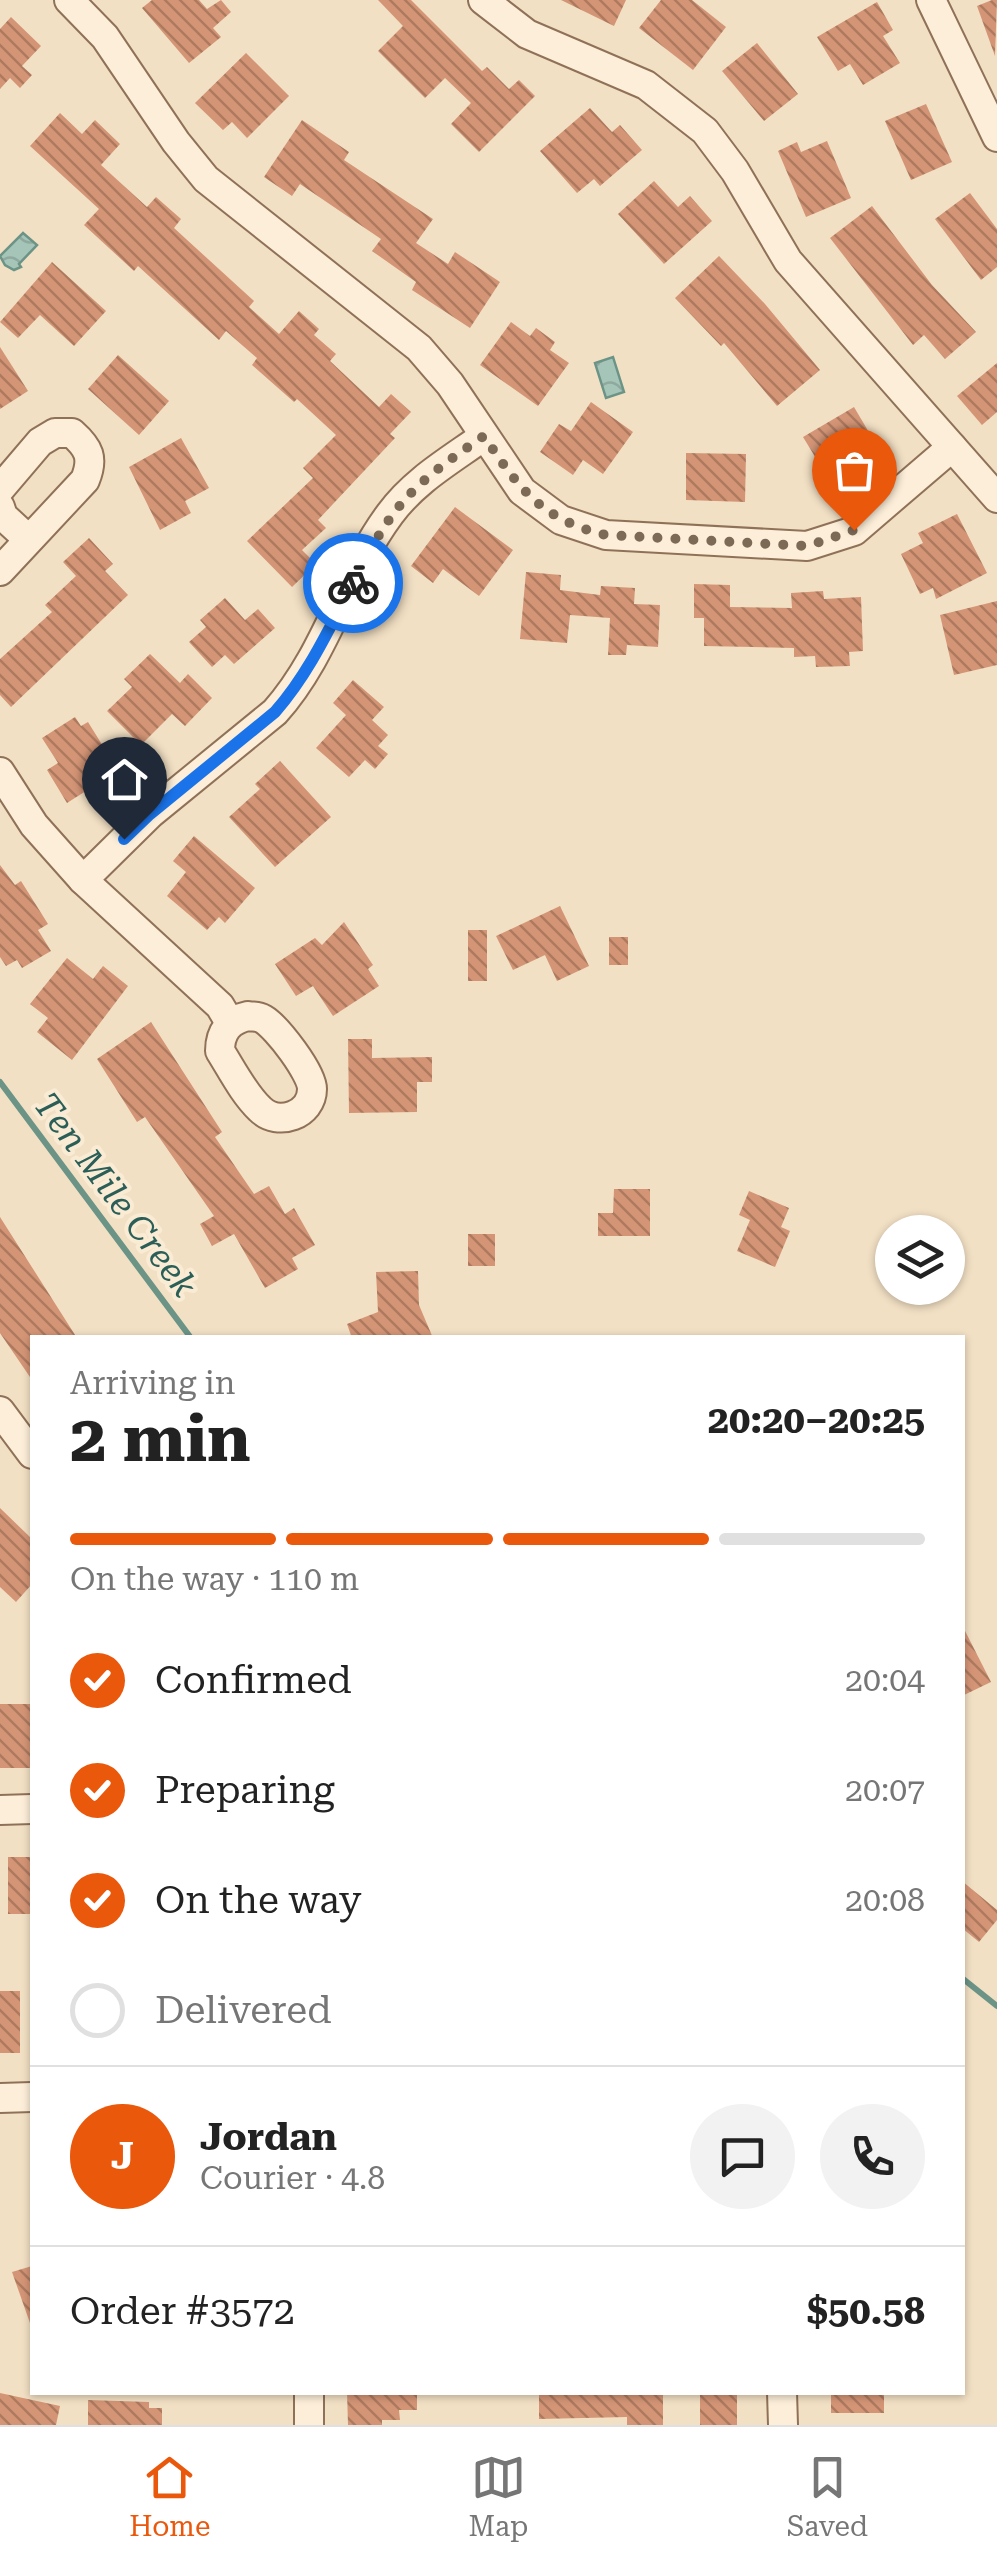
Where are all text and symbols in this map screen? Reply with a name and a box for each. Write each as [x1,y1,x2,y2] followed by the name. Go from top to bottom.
[812,428,897,531] pin
[827,443,882,498] icon: bag
[303,533,403,633] courier
[326,556,381,611] icon: bike
[82,737,167,840] pin
[97,752,152,807] icon: home
[25,1085,205,1305] water label: Ten Mile Creek
[875,1215,965,1305] map controls
[875,1215,965,1305] button: layers
[70,1364,235,1402] text: Arriving in
[708,1398,925,1442] text: 20:20–20:25
[70,1401,251,1477] text: 2 min
[70,1560,359,1598] text: On the way · 110 m
[70,1653,125,1708] icon: check
[155,1658,352,1702] text: Confirmed
[845,1661,925,1699] text: 20:04
[70,1763,125,1818] icon: check
[155,1768,335,1812] text: Preparing
[845,1771,925,1809] text: 20:07
[70,1873,125,1928] icon: check
[155,1878,361,1922] text: On the way
[845,1881,925,1919] text: 20:08
[155,1988,332,2032] text: Delivered
[690,2104,795,2209] button: chat
[820,2104,925,2209] button: phone
[200,2115,337,2159] text: Jordan
[111,2134,134,2178] text: J
[200,2159,385,2197] text: Courier · 4.8
[70,2289,295,2333] text: Order #3572
[807,2289,925,2333] text: $50.58
[129,2450,210,2543] tab: Home
[469,2450,528,2543] tab: Map
[787,2450,868,2543] tab: Saved

